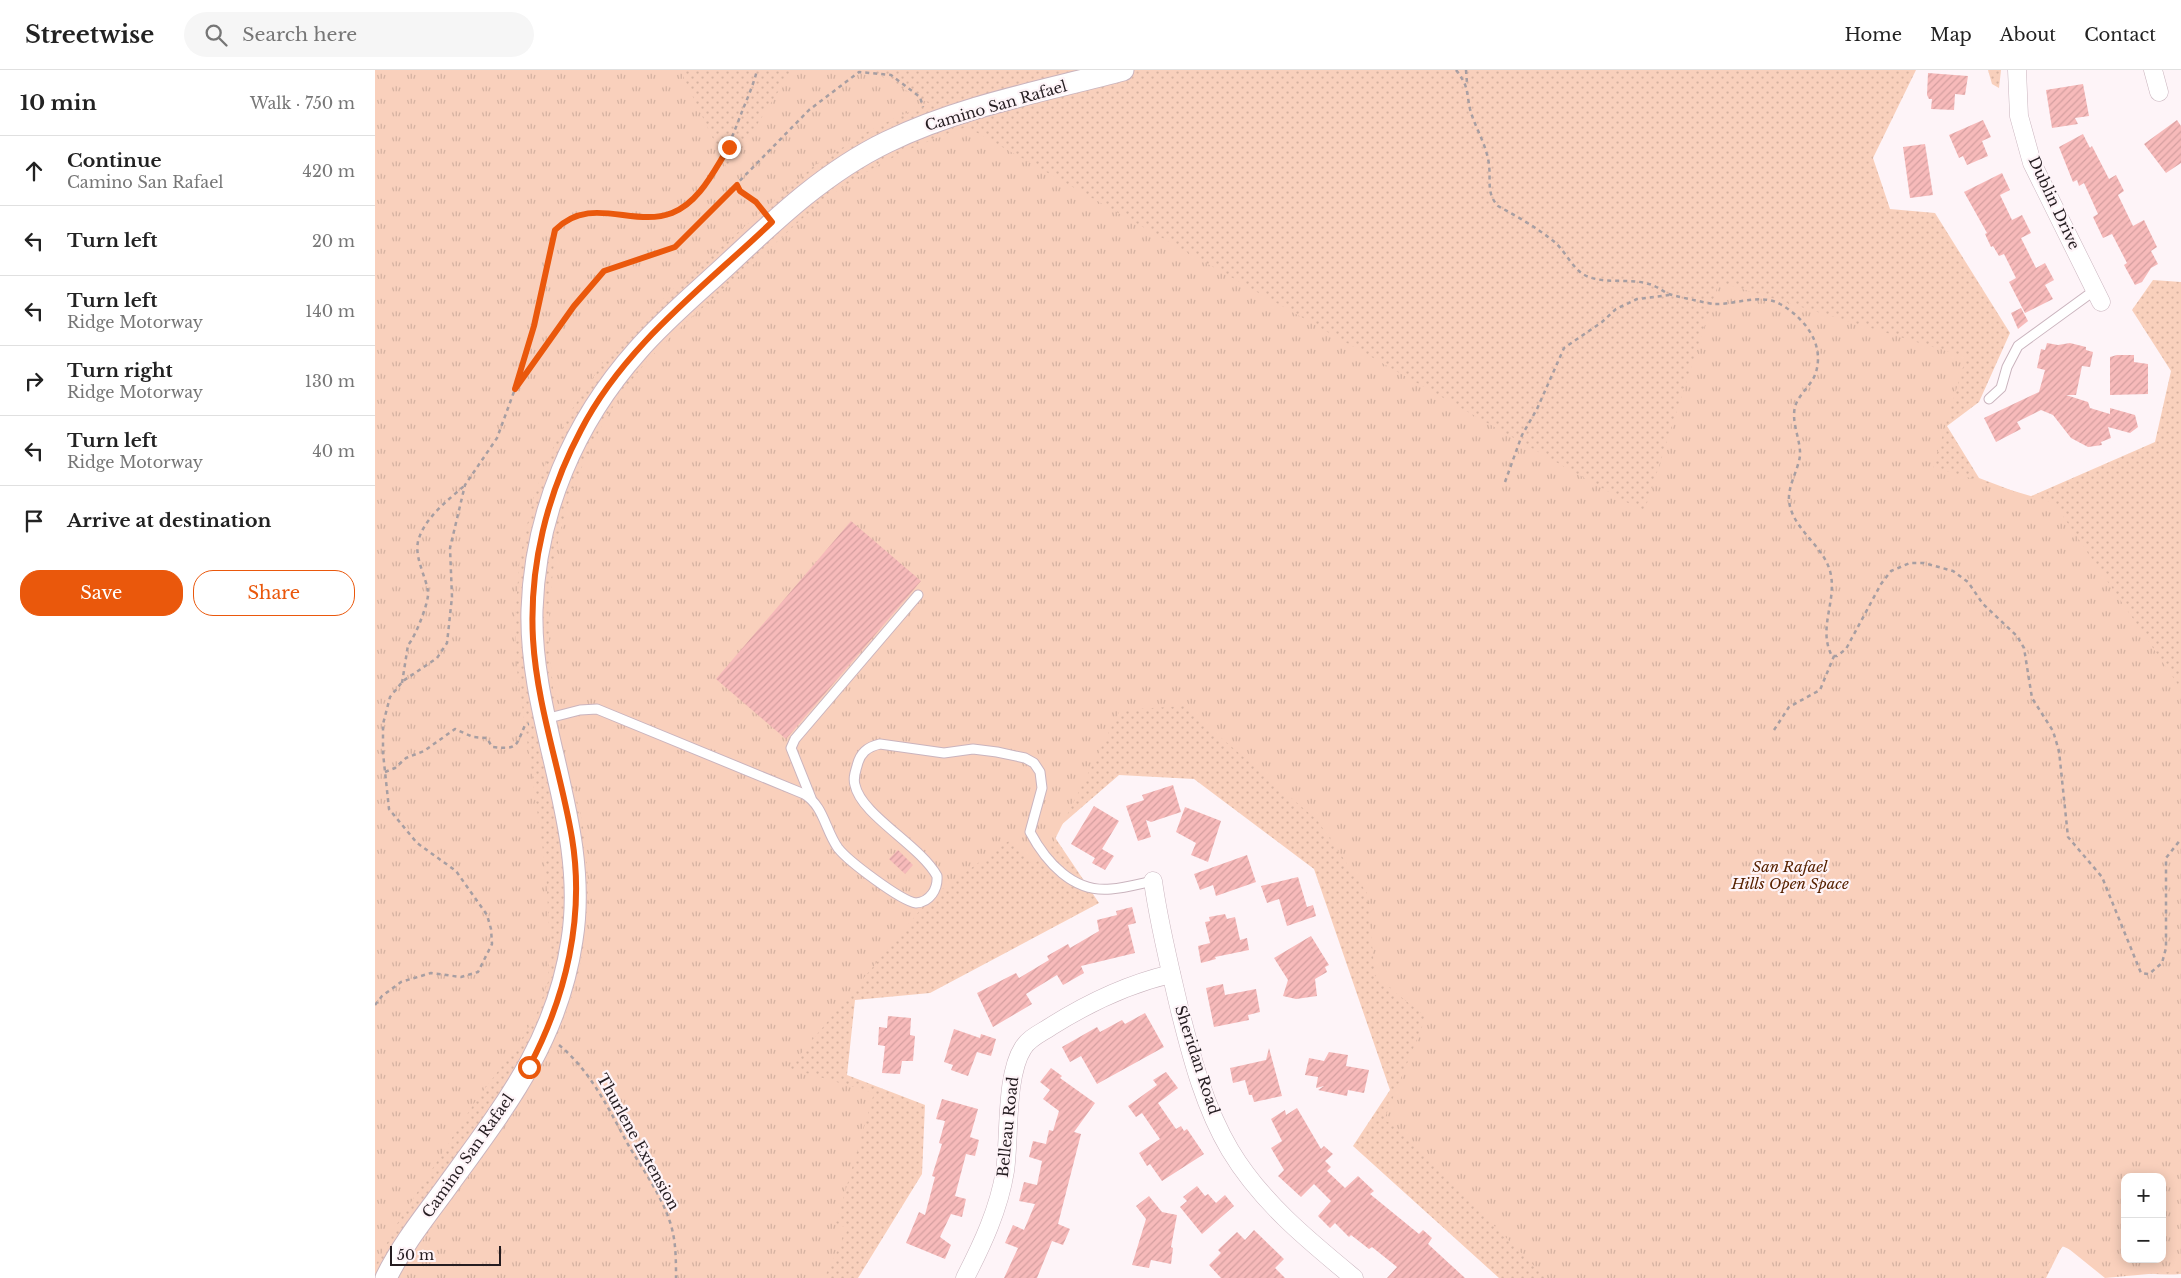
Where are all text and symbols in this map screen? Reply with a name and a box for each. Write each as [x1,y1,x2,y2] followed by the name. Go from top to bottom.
[184,12,534,57] search box
[25,20,154,49] text: Streetwise
[202,21,230,49] icon: search
[242,23,357,46] text: Search here
[1844,24,1902,46] text: Home
[1930,24,1972,46] text: Map
[2000,24,2056,46] text: About
[2084,24,2156,46] text: Contact
[923,76,1069,135] street label: Camino San Rafael
[20,90,97,116] text: 10 min
[250,93,355,113] text: Walk · 750 m
[718,136,741,159] route end
[67,149,162,172] text: Continue
[2025,153,2084,252] street label: Dublin Drive
[20,157,48,185] icon: ahead
[303,161,355,181] text: 420 m
[67,172,224,192] text: Camino San Rafael
[20,227,48,255] icon: left
[67,229,158,252] text: Turn left
[312,231,355,251] text: 20 m
[67,289,158,312] text: Turn left
[20,297,48,325] icon: left
[305,301,355,321] text: 140 m
[67,312,203,332] text: Ridge Motorway
[67,359,173,382] text: Turn right
[20,367,48,395] icon: right
[305,371,355,391] text: 130 m
[67,382,203,402] text: Ridge Motorway
[67,429,158,452] text: Turn left
[20,437,48,465] icon: left
[312,441,355,461] text: 40 m
[67,452,203,472] text: Ridge Motorway
[20,507,48,535] icon: arrive
[67,509,271,532] text: Arrive at destination
[20,570,183,616] button: Save
[193,570,355,616] button: Share
[1730,857,1849,893] park label: San Rafael Hills Open Space
[1171,1003,1224,1117] street label: Sheridan Road
[518,1056,541,1079] route start
[593,1070,684,1213] street label: Thurlene Extension
[993,1076,1022,1178] street label: Belleau Road
[418,1090,518,1221] street label: Camino San Rafael
[2121,1173,2166,1263] map controls
[2121,1173,2166,1218] button: +
[2121,1218,2166,1263] button: −
[390,1243,501,1266] scale bar
[397,1246,434,1264] text: 50 m

